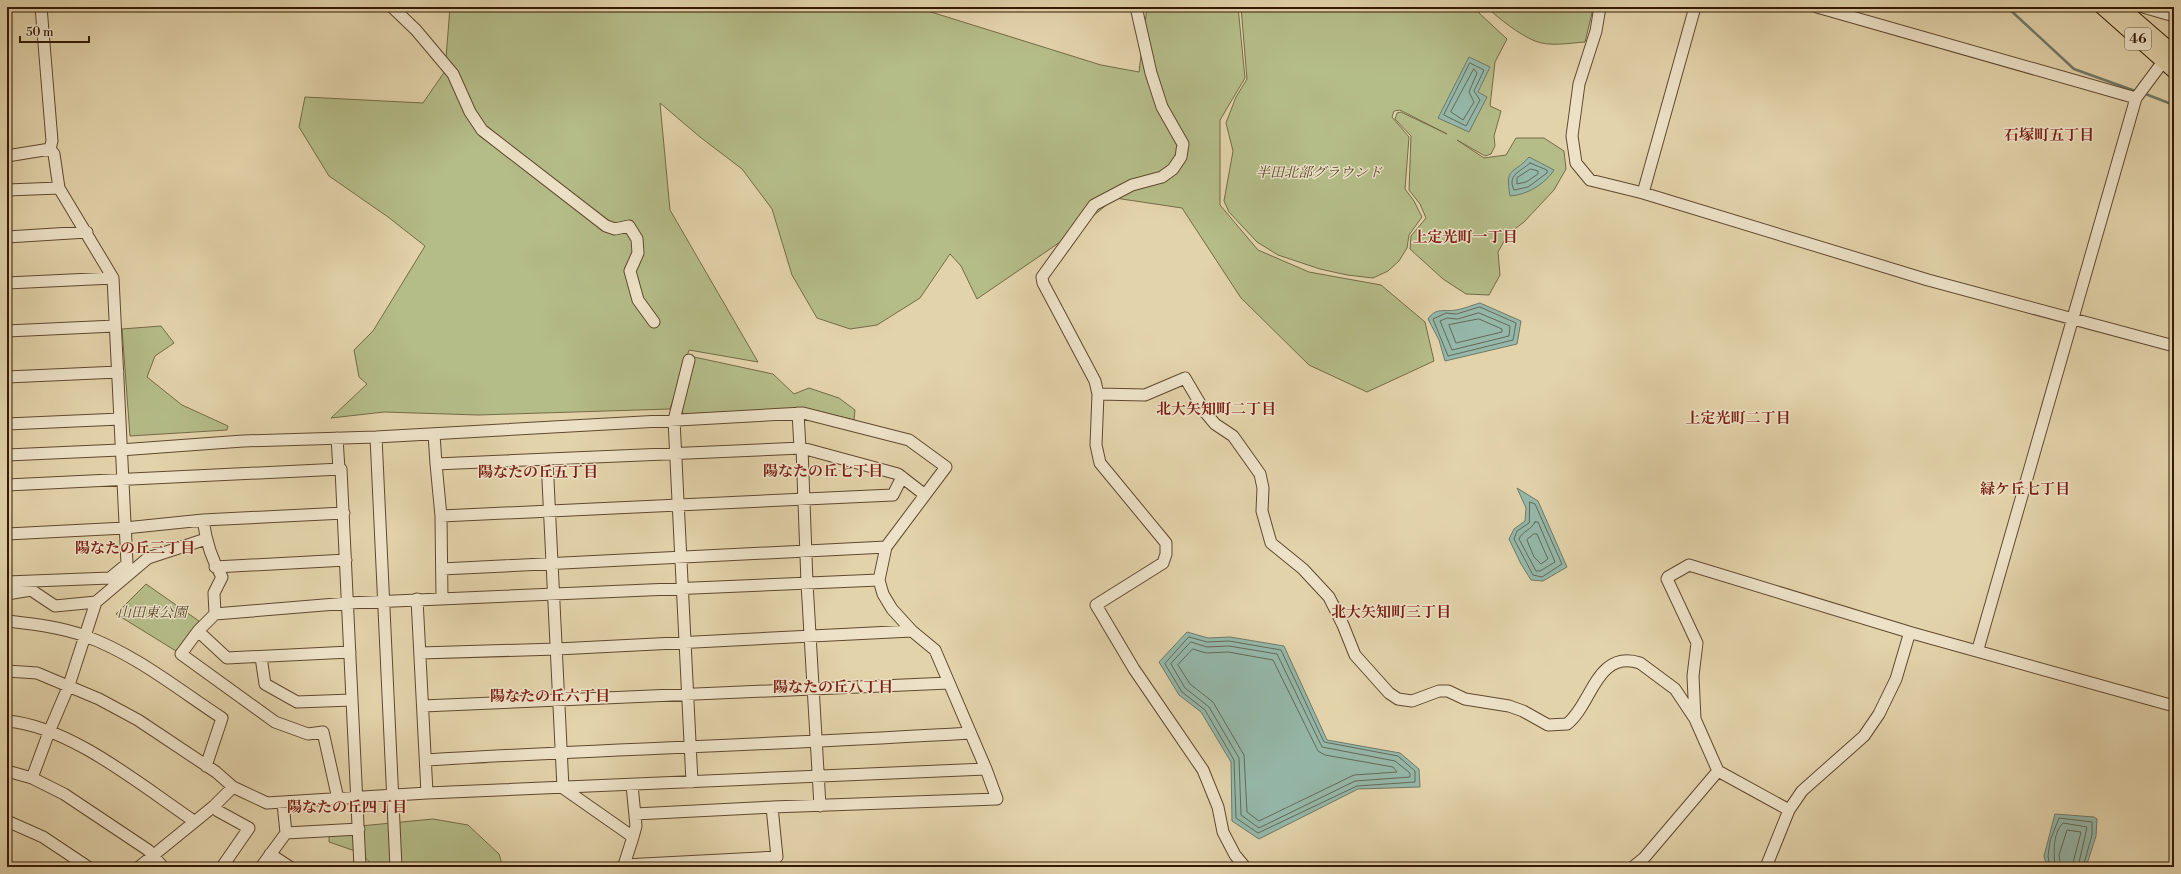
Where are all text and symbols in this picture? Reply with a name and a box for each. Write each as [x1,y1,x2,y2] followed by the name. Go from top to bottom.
[20,18,89,44] scale bar
[26,25,54,40] text: 50 m
[2125,28,2151,50] road number: 46
[2004,126,2094,145] district label: 石塚町五丁目
[1256,164,1383,182] park label: 半田北部グラウンド
[1412,228,1518,247] district label: 上定光町一丁目
[1156,400,1276,419] district label: 北大矢知町二丁目
[1685,409,1791,428] district label: 上定光町二丁目
[763,462,883,481] district label: 陽なたの丘七丁目
[478,463,598,482] district label: 陽なたの丘五丁目
[1980,480,2070,499] district label: 緑ケ丘七丁目
[75,539,195,558] district label: 陽なたの丘三丁目
[1331,603,1451,622] district label: 北大矢知町三丁目
[117,604,189,622] park label: 山田東公園
[773,678,893,697] district label: 陽なたの丘八丁目
[490,687,610,706] district label: 陽なたの丘六丁目
[287,798,407,817] district label: 陽なたの丘四丁目

